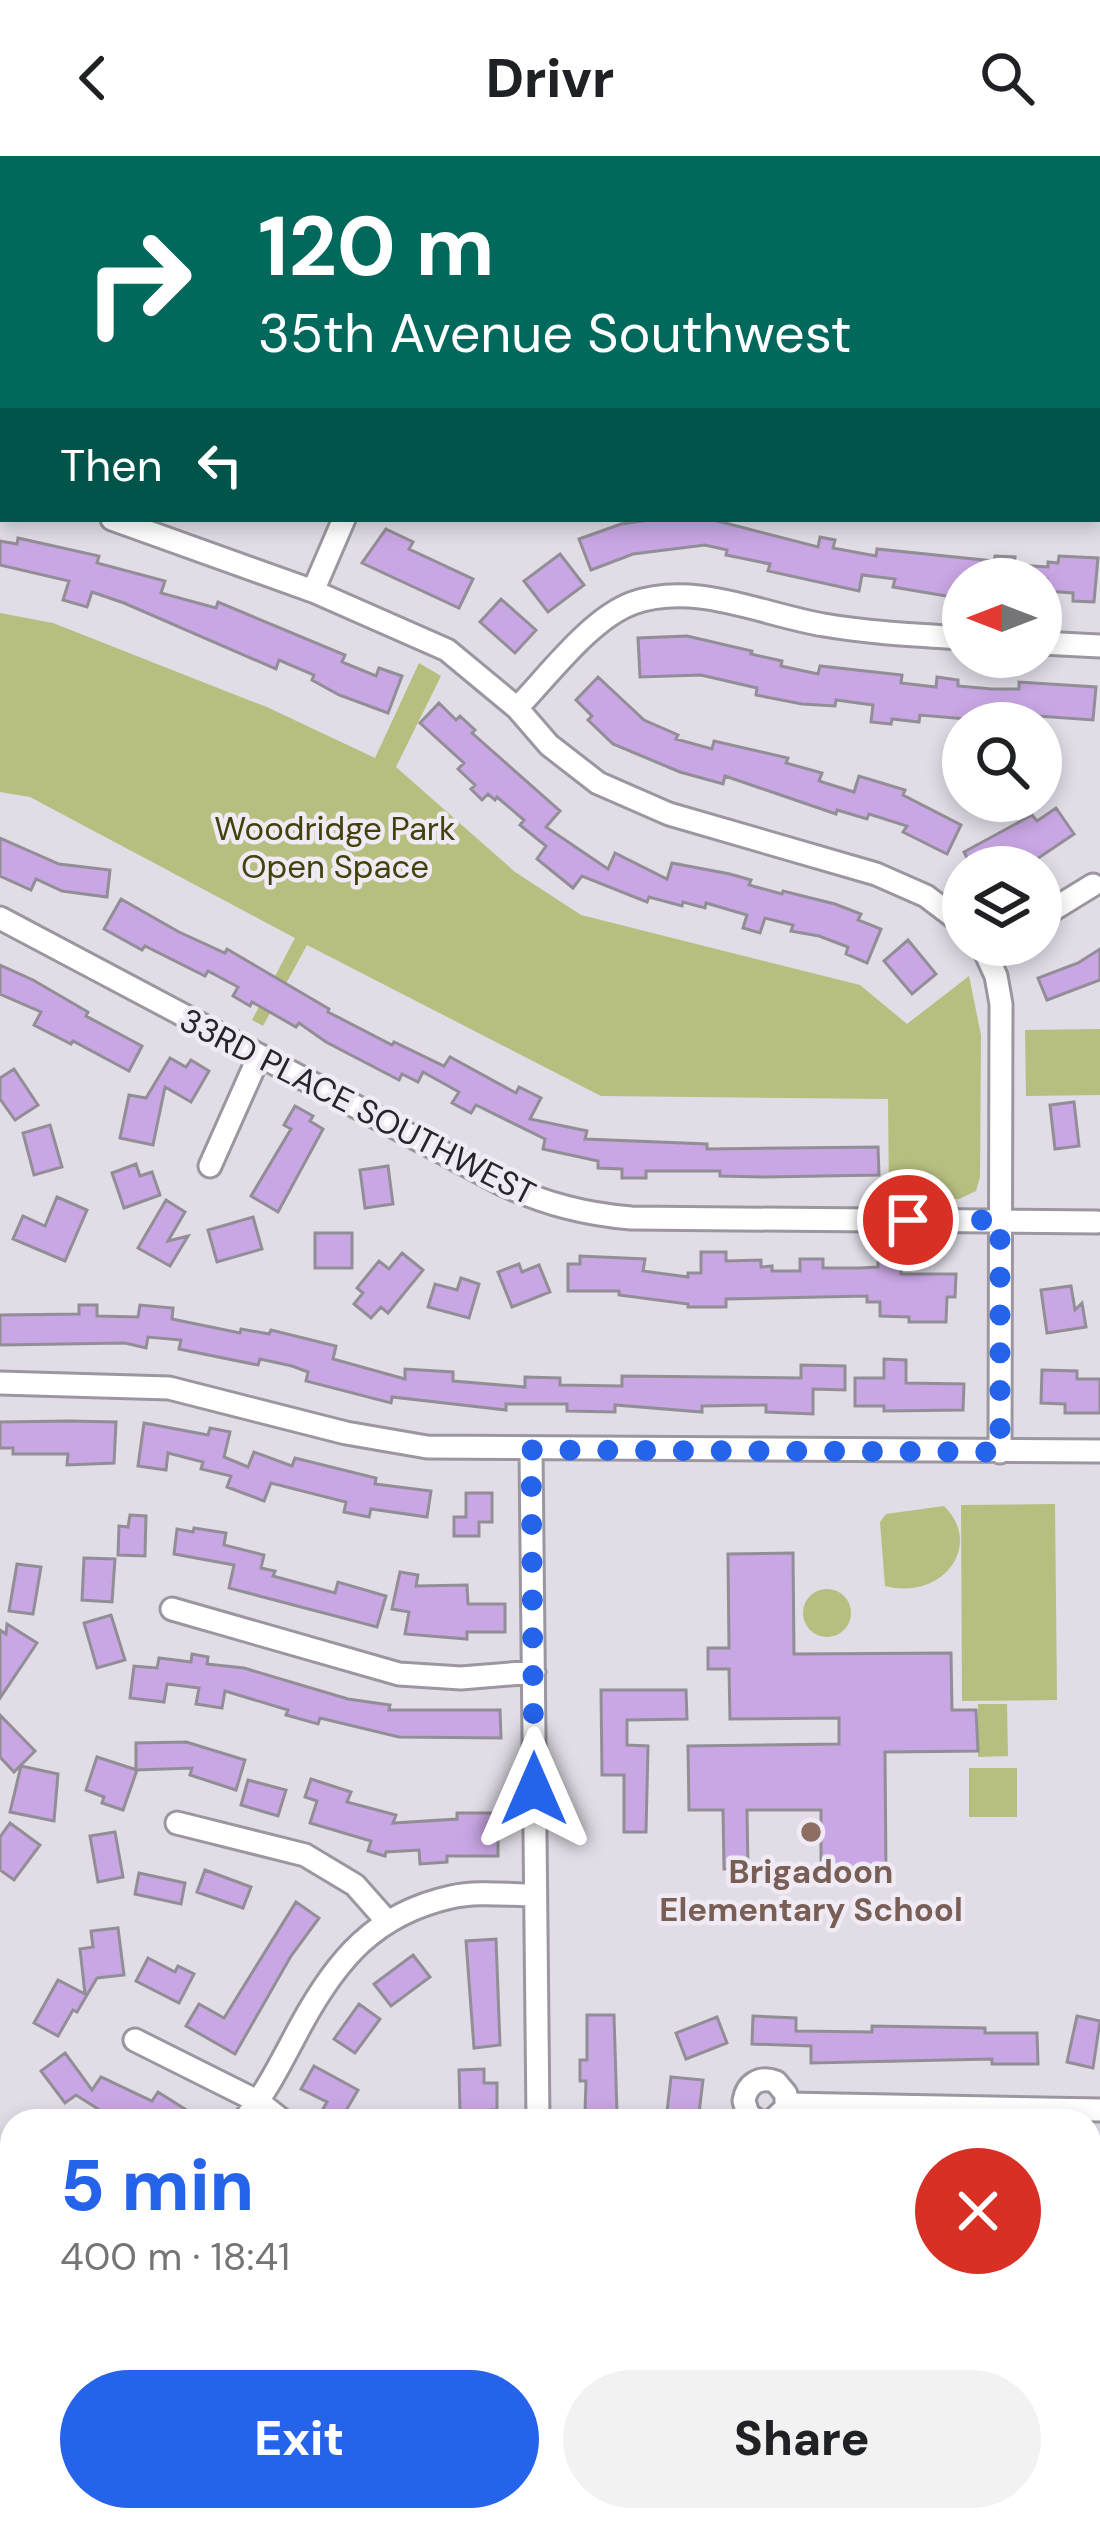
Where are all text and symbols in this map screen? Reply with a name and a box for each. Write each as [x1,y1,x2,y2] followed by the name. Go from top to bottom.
[486,43,614,114] text: Drivr
[60,45,126,111] icon: back
[974,45,1040,111] icon: search
[258,192,495,301] text: 120 m
[60,204,216,360] icon: right
[258,298,852,369] text: 35th Avenue Southwest
[187,432,253,498] icon: left
[60,436,163,495] text: Then
[942,558,1062,678] north arrow
[942,558,1062,966] map controls
[942,702,1062,822] button: search
[214,807,456,888] park label: Woodridge Park Open Space
[942,846,1062,966] button: layers
[173,998,543,1215] street label: 33RD PLACE SOUTHWEST
[857,1169,959,1271] pin
[875,1187,941,1253] icon: arrive
[471,1726,597,1852] position arrow
[798,1819,824,1845] marker: Brigadoon Elementary School
[659,1850,963,1931] place label: Brigadoon Elementary School
[60,2139,254,2232] text: 5 min
[915,2148,1041,2274] button: close
[60,2231,290,2282] text: 400 m · 18:41
[60,2370,539,2508] button: Exit
[563,2370,1041,2508] button: Share

